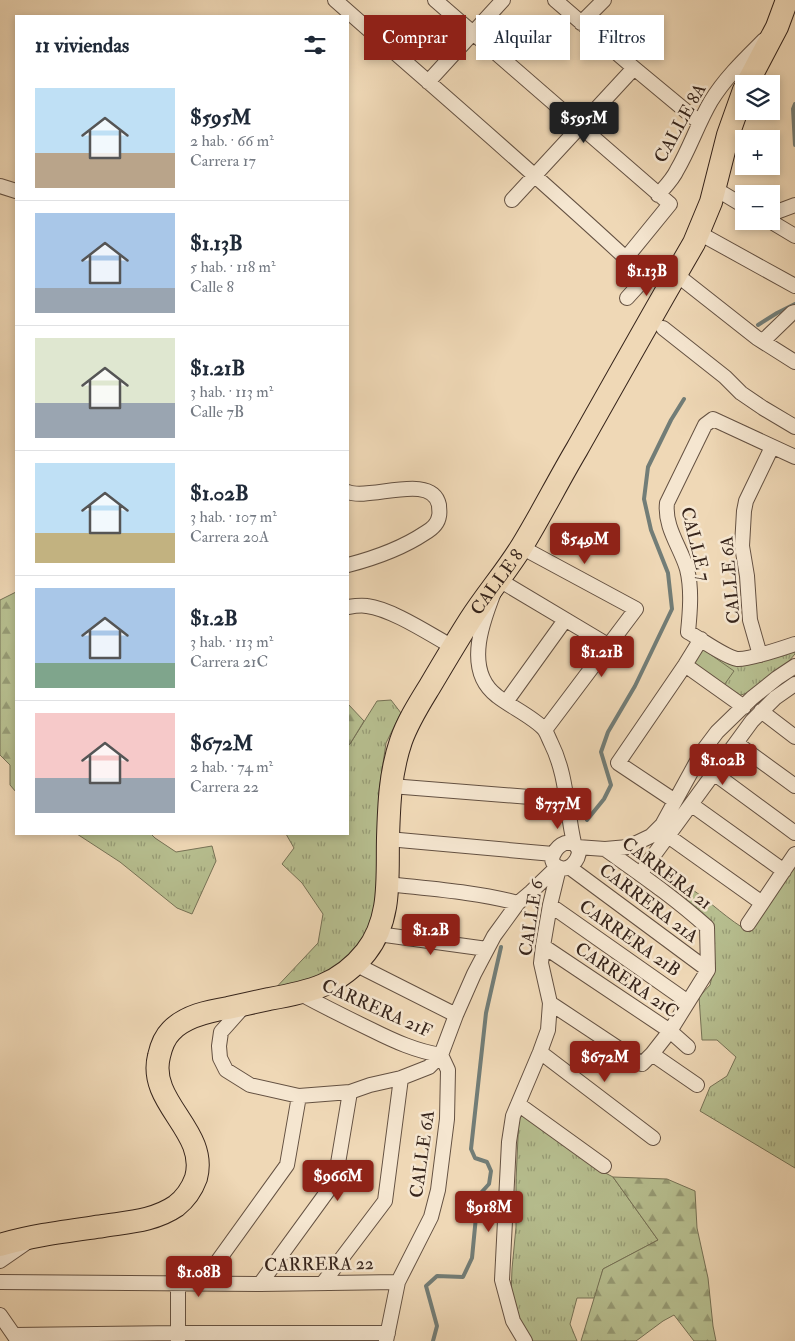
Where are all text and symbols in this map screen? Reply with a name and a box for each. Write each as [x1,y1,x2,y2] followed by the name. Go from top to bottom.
[364,15,466,60] chip: Comprar
[476,15,570,60] chip: Alquilar
[580,15,664,60] chip: Filtros
[301,31,329,59] icon: filters
[35,32,129,59] text: 11 viviendas
[735,75,780,230] map controls
[735,75,780,120] button: layers
[649,79,712,167] street label: CALLE 8A
[549,102,619,144] pin: $595M
[190,104,251,131] text: $595M
[75,108,135,168] icon: home
[561,108,607,128] text: $595M
[735,130,780,175] button: +
[190,131,274,151] text: 2 hab. · 66 m²
[190,151,256,171] text: Carrera 17
[735,185,780,230] button: −
[190,230,243,257] text: $1.13B
[75,233,135,293] icon: home
[606,254,688,297] pin: $1.13B
[190,257,275,277] text: 5 hab. · 118 m²
[627,261,667,281] text: $1.13B
[190,277,234,297] text: Calle 8
[190,355,245,382] text: $1.21B
[75,358,135,418] icon: home
[190,382,273,402] text: 3 hab. · 113 m²
[190,402,244,422] text: Calle 7B
[190,480,249,507] text: $1.02B
[75,483,135,543] icon: home
[675,505,716,584] street label: CALLE 7
[190,507,277,527] text: 3 hab. · 107 m²
[550,522,620,565] pin: $549M
[190,527,269,547] text: Carrera 20A
[561,529,609,549] text: $549M
[715,535,746,625] street label: CALLE 6A
[466,545,529,620] street label: CALLE 8
[190,605,238,632] text: $1.2B
[75,608,135,668] icon: home
[190,632,273,652] text: 3 hab. · 113 m²
[561,636,643,678] pin: $1.21B
[581,642,623,662] text: $1.21B
[190,652,268,672] text: Carrera 21C
[190,730,253,757] text: $672M
[75,733,135,793] icon: home
[682,744,764,786] pin: $1.02B
[701,750,745,770] text: $1.02B
[190,757,273,777] text: 2 hab. · 74 m²
[190,777,259,797] text: Carrera 22
[523,788,593,830] pin: $737M
[535,794,581,814] text: $737M
[617,832,716,915] street label: CARRERA 21
[594,859,703,949] street label: CARRERA 21A
[514,878,549,958] street label: CALLE 6
[574,895,685,982] street label: CARRERA 21B
[396,914,466,956] pin: $1.2B
[413,920,449,940] text: $1.2B
[570,937,683,1024] street label: CARRERA 21C
[318,974,436,1043] street label: CARRERA 21F
[570,1040,640,1083] pin: $672M
[581,1047,629,1067] text: $672M
[405,1108,440,1199] street label: CALLE 6A
[303,1160,373,1202] pin: $966M
[314,1166,362,1186] text: $966M
[454,1190,524,1233] pin: $918M
[466,1197,512,1217] text: $918M
[264,1252,374,1277] street label: CARRERA 22
[158,1256,240,1298] pin: $1.08B
[177,1262,221,1282] text: $1.08B

